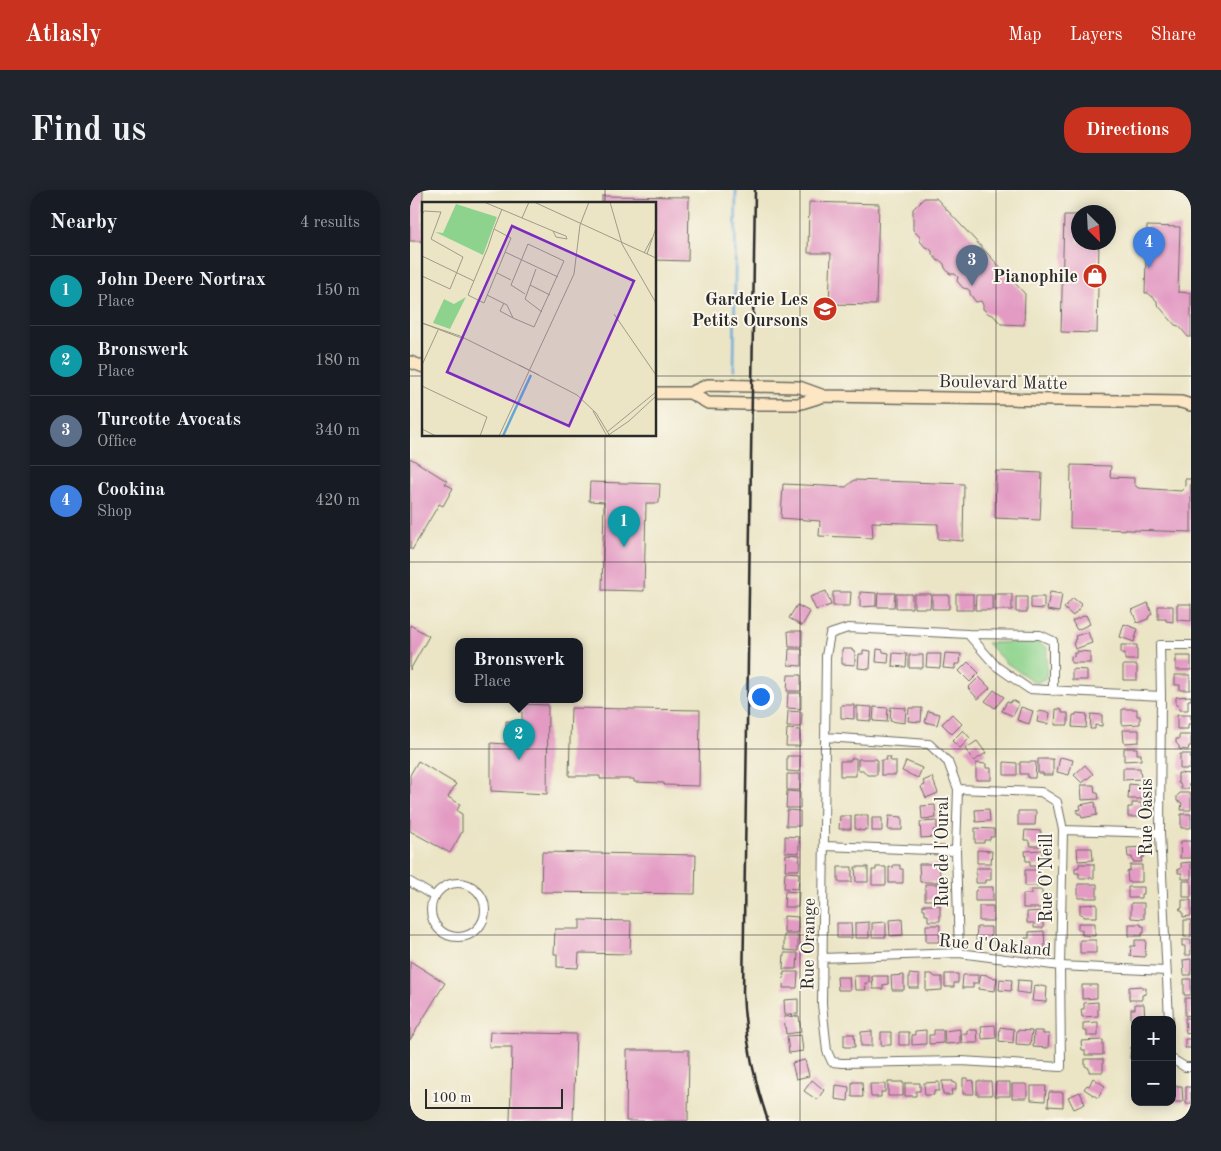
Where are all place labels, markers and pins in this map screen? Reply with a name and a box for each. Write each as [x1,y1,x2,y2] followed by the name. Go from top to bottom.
[1133,227,1165,268] pin: 4
[956,245,988,286] pin: 3
[1082,263,1108,289] shop icon: Pianophile
[993,268,1078,286] place label: Pianophile
[692,291,808,330] place label: Garderie Les Petits Oursons
[812,296,838,322] school or university icon: Garderie Les Petits Oursons
[608,506,640,547] pin: 1
[503,719,535,760] pin: 2

